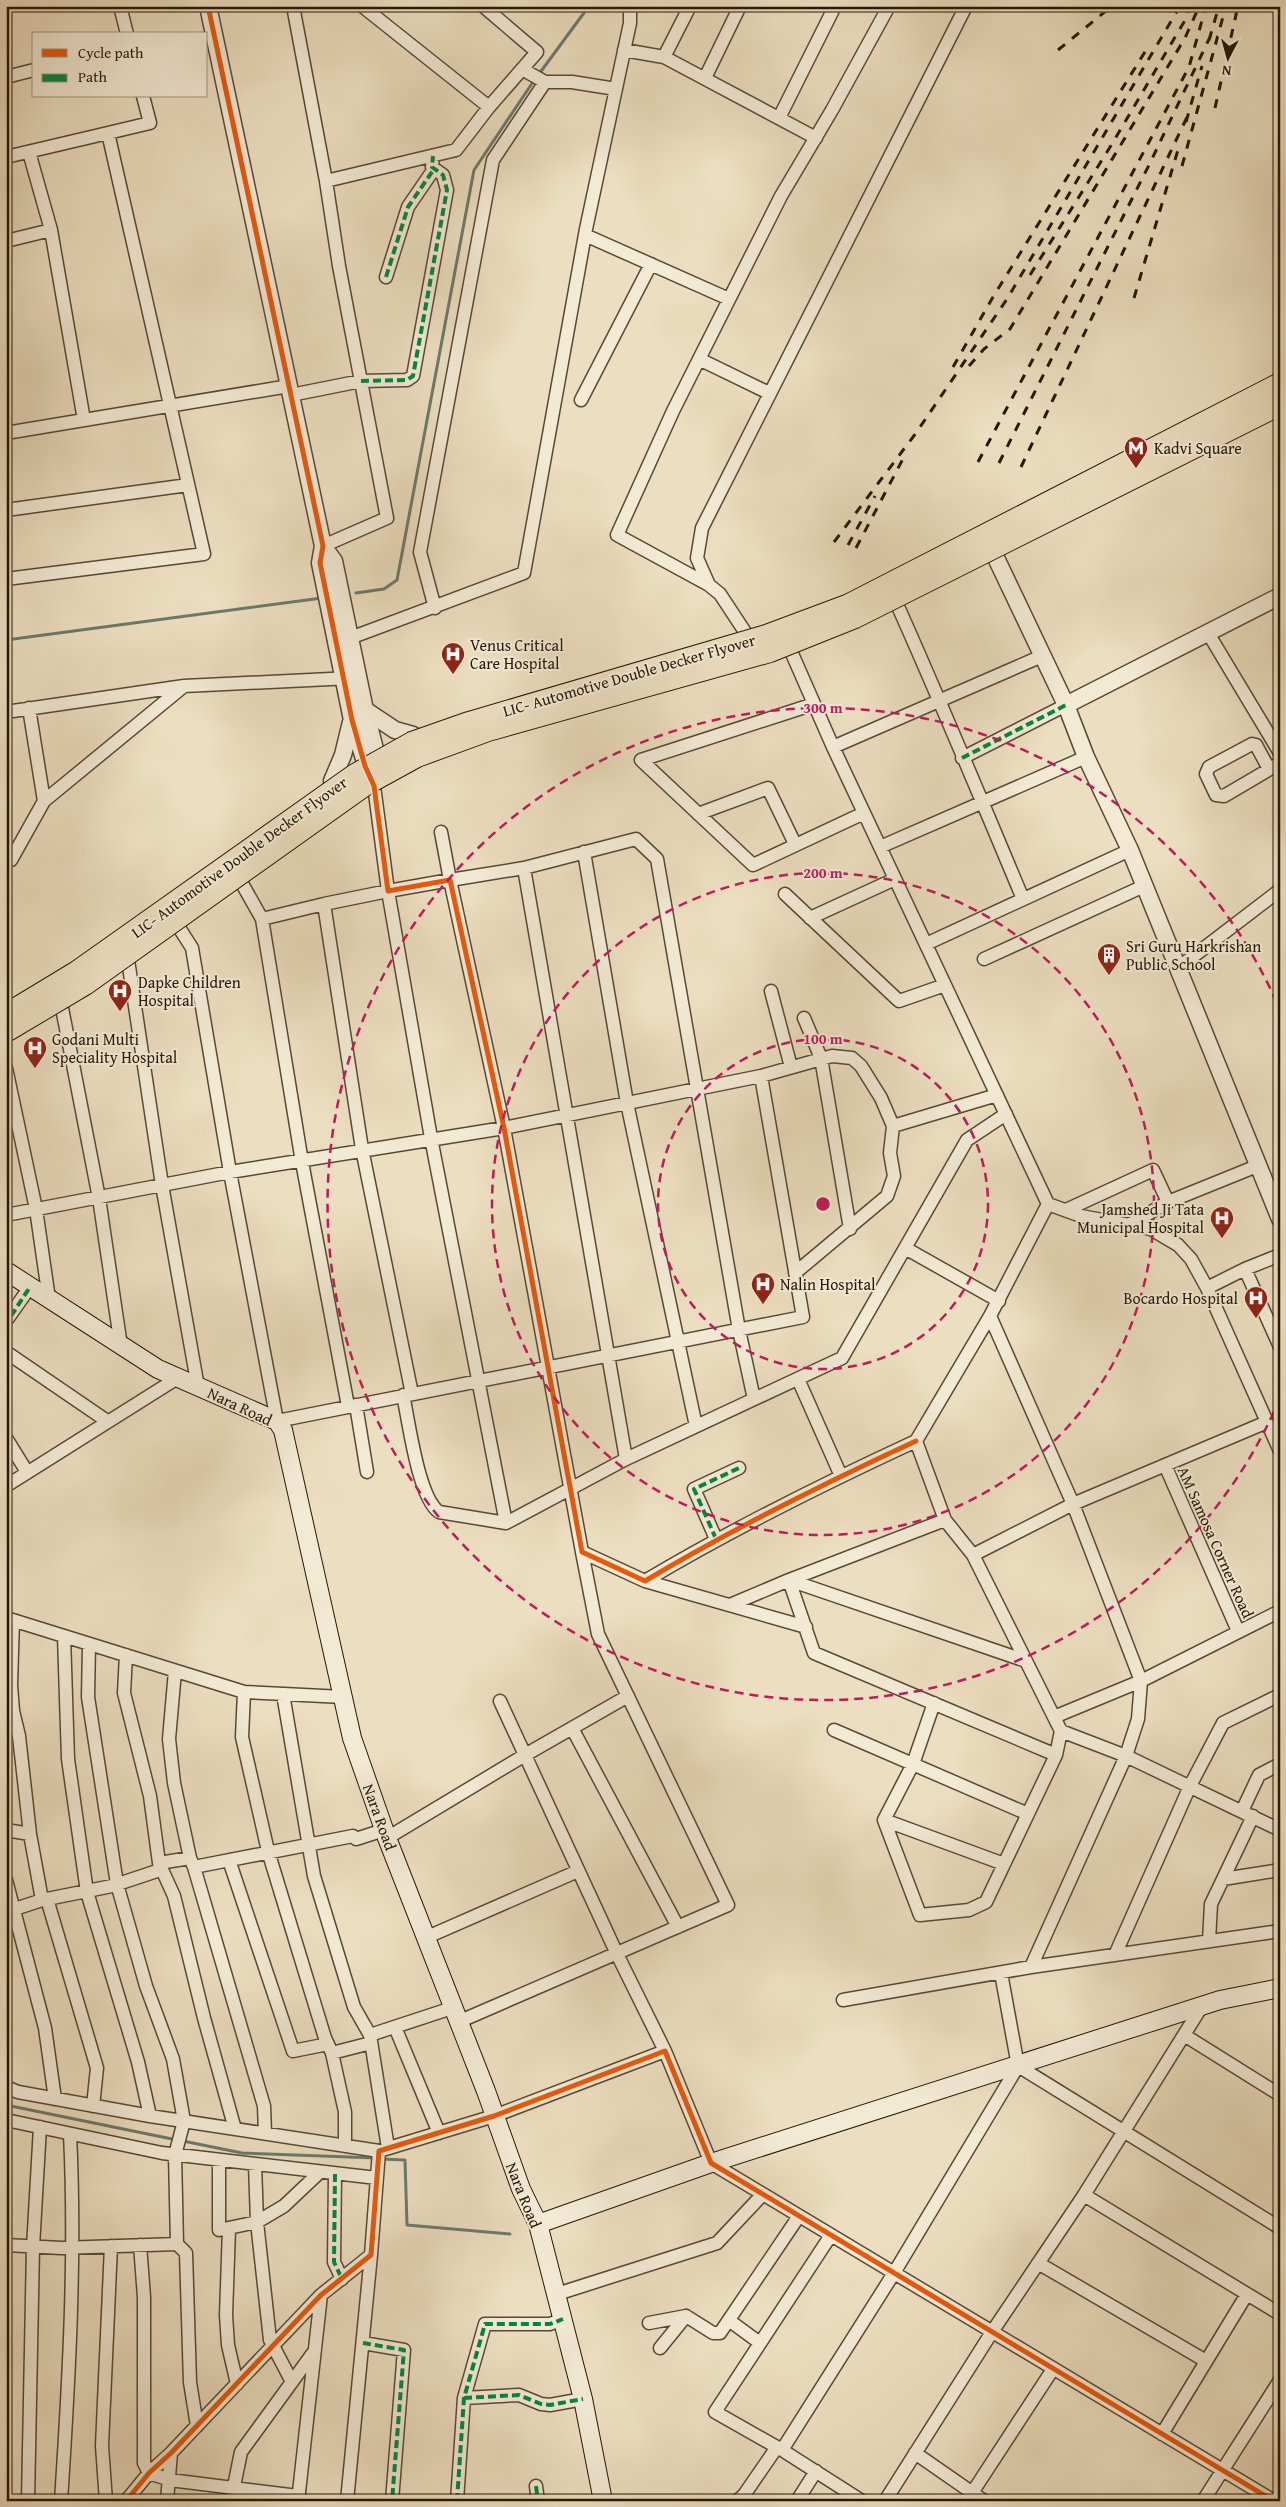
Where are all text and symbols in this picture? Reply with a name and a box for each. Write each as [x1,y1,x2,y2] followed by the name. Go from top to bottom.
[32,32,208,98] legend
[1204,32,1254,82] north arrow
[78,42,144,63] text: Cycle path
[1220,60,1232,81] text: N
[78,66,107,87] text: Path
[1123,435,1149,469] metro station icon: Kadvi Square
[1154,436,1242,460] place label: Kadvi Square
[500,627,759,723] street label: LIC- Automotive Double Decker Flyover
[470,633,564,675] place label: Venus Critical Care Hospital
[440,641,466,675] hospital icon: Venus Critical Care Hospital
[803,697,843,718] text: 300 m
[126,770,352,944] street label: LIC- Automotive Double Decker Flyover
[803,862,843,883] text: 200 m
[1126,934,1261,976] place label: Sri Guru Harkrishan Public School
[1096,942,1122,976] building icon: Sri Guru Harkrishan Public School
[138,970,241,1012] place label: Dapke Children Hospital
[107,978,133,1012] hospital icon: Dapke Children Hospital
[52,1027,178,1069] place label: Godani Multi Speciality Hospital
[803,1028,843,1049] text: 100 m
[22,1035,48,1069] hospital icon: Godani Multi Speciality Hospital
[814,1195,832,1213] centre of rings
[1077,1197,1205,1239] place label: Jamshed Ji Tata Municipal Hospital
[1209,1205,1235,1239] hospital icon: Jamshed Ji Tata Municipal Hospital
[750,1271,776,1305] hospital icon: Nalin Hospital
[780,1272,876,1296] place label: Nalin Hospital
[1243,1285,1269,1319] hospital icon: Bocardo Hospital
[1123,1286,1239,1310] place label: Bocardo Hospital
[204,1381,277,1432] street label: Nara Road
[1172,1462,1260,1622] street label: AM Samosa Corner Road
[357,1780,403,1854] street label: Nara Road
[500,2159,548,2232] street label: Nara Road

